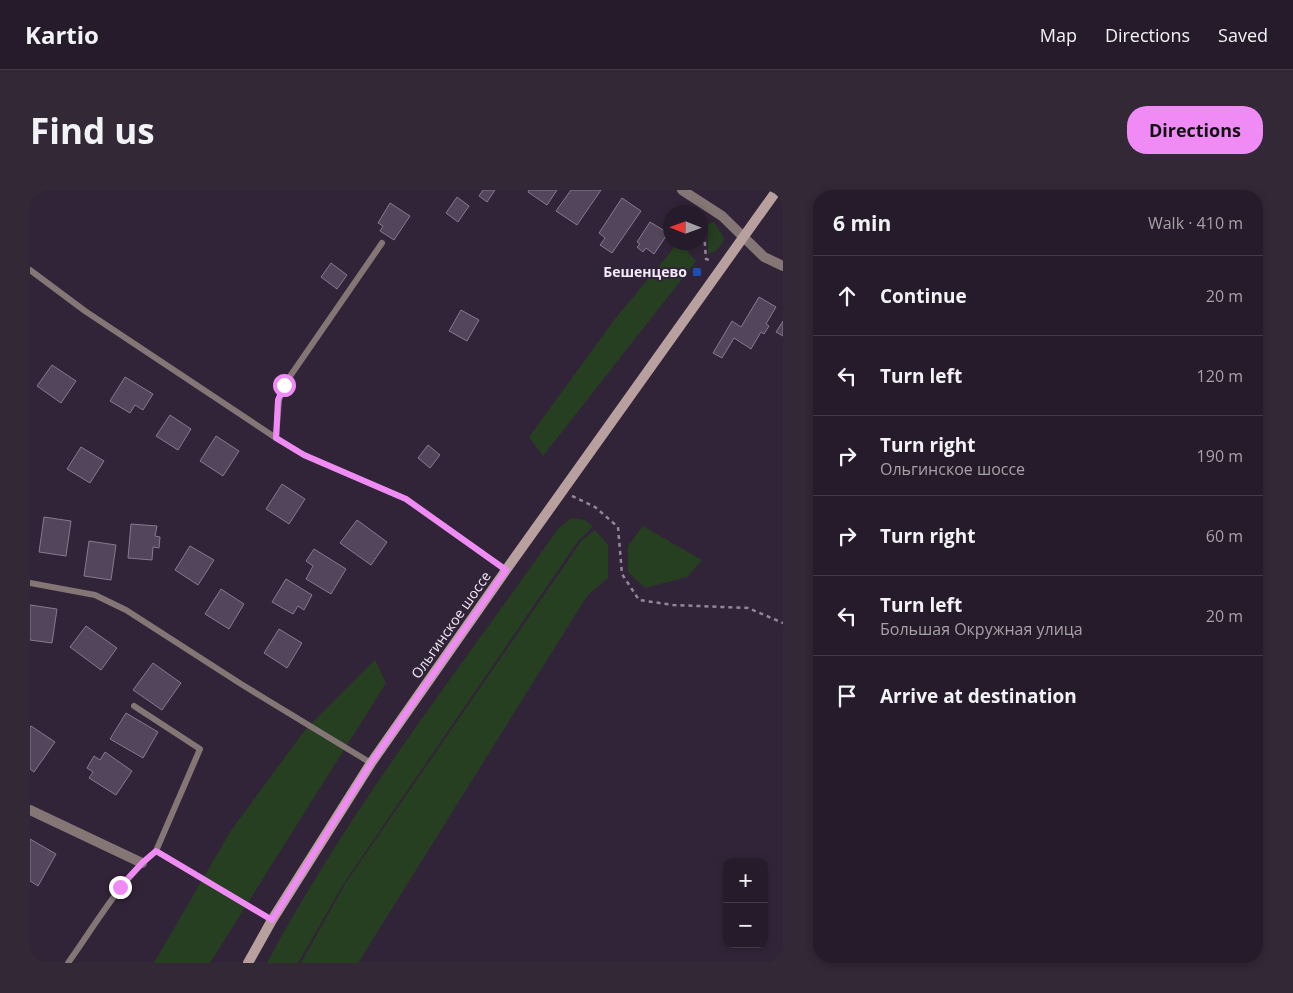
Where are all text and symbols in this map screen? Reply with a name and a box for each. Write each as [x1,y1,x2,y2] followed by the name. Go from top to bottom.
[25,18,99,51] text: Kartio
[1040,23,1077,47] text: Map
[1105,23,1190,47] text: Directions
[1218,23,1268,47] text: Saved
[1127,106,1263,154] button: Directions
[30,107,155,154] text: Find us
[663,205,708,250] north arrow
[833,209,891,237] text: 6 min
[1148,212,1243,234] text: Walk · 410 m
[603,262,687,281] place label: Бешенцево
[691,266,703,278] marker: Бешенцево
[833,282,861,310] icon: ahead
[880,283,967,309] text: Continue
[1206,285,1243,307] text: 20 m
[833,362,861,390] icon: left
[880,363,962,389] text: Turn left
[1197,365,1243,387] text: 120 m
[273,374,296,397] route start
[880,432,975,458] text: Turn right
[833,442,861,470] icon: right
[1197,445,1243,467] text: 190 m
[880,458,1025,480] text: Ольгинское шоссе
[833,522,861,550] icon: right
[880,523,975,549] text: Turn right
[1206,525,1243,547] text: 60 m
[406,567,495,682] street label: Ольгинское шоссе
[880,592,962,618] text: Turn left
[833,602,861,630] icon: left
[1206,605,1243,627] text: 20 m
[880,618,1083,640] text: Большая Окружная улица
[833,682,861,710] icon: arrive
[880,683,1077,709] text: Arrive at destination
[723,858,768,948] map controls
[723,858,768,903] button: +
[109,876,132,899] route end
[723,903,768,948] button: −

